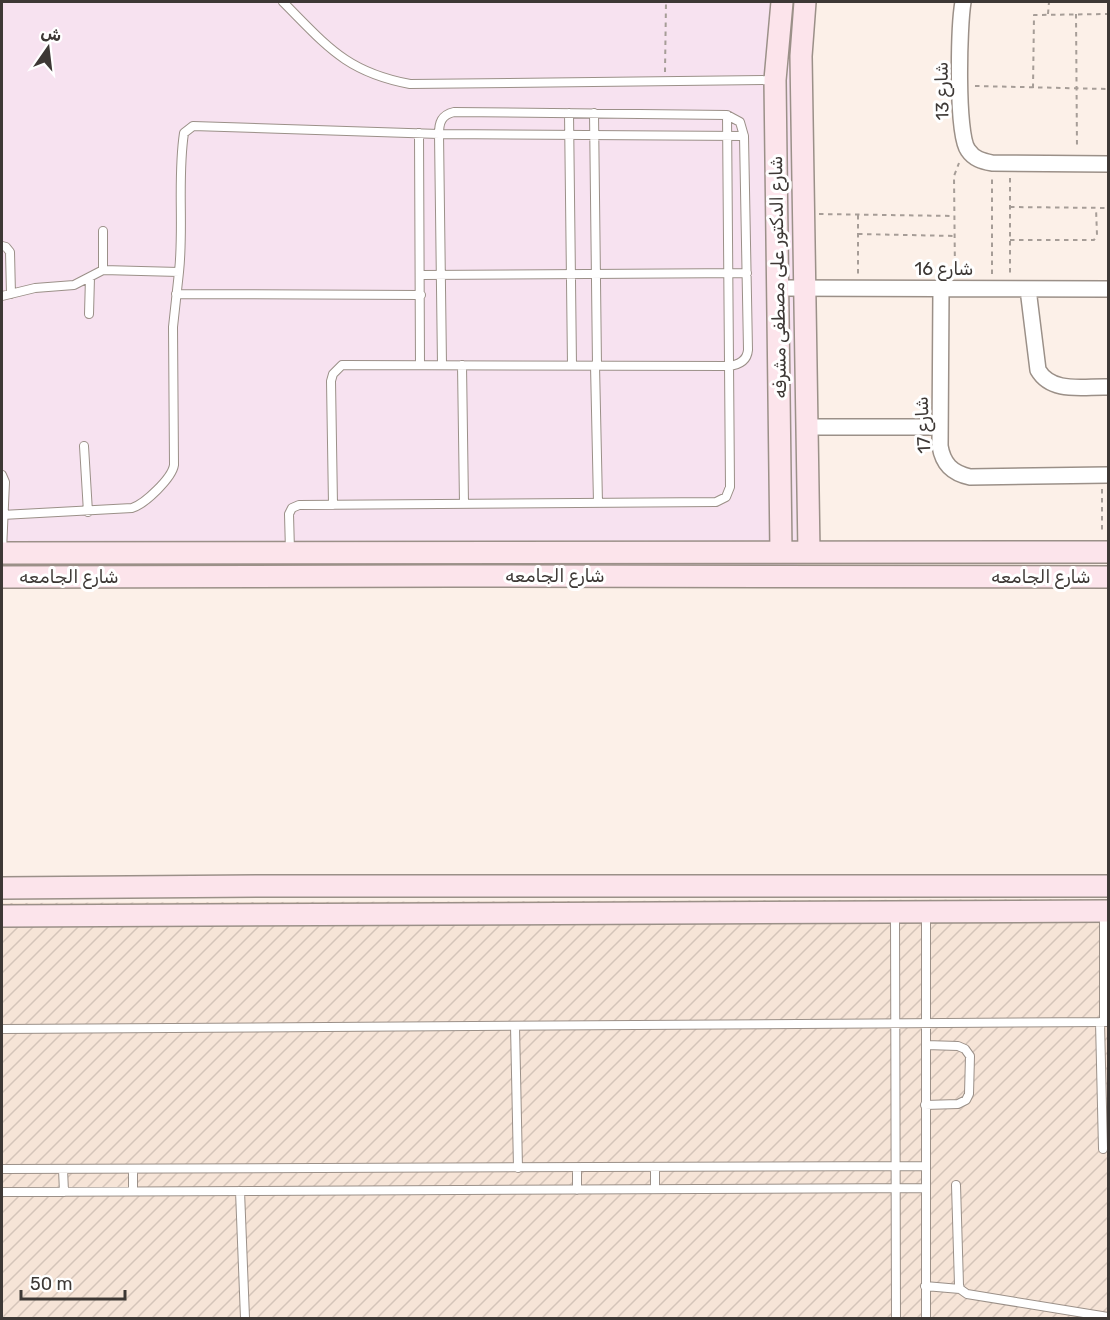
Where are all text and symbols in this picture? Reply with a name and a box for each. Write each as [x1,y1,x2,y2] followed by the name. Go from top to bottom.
[18,18,78,78] north arrow
[39,22,64,46] text: ش
[930,61,955,121] street label: شارع 13
[765,156,792,398] street label: شارع الدكتور على مصطفى مشرفه
[915,258,973,281] street label: شارع 16
[911,396,936,454] street label: شارع 17
[505,565,605,588] street label: شارع الجامعه
[19,566,119,589] street label: شارع الجامعه
[991,566,1091,589] street label: شارع الجامعه
[21,1263,124,1301] scale bar
[30,1273,73,1295] text: 50 m

